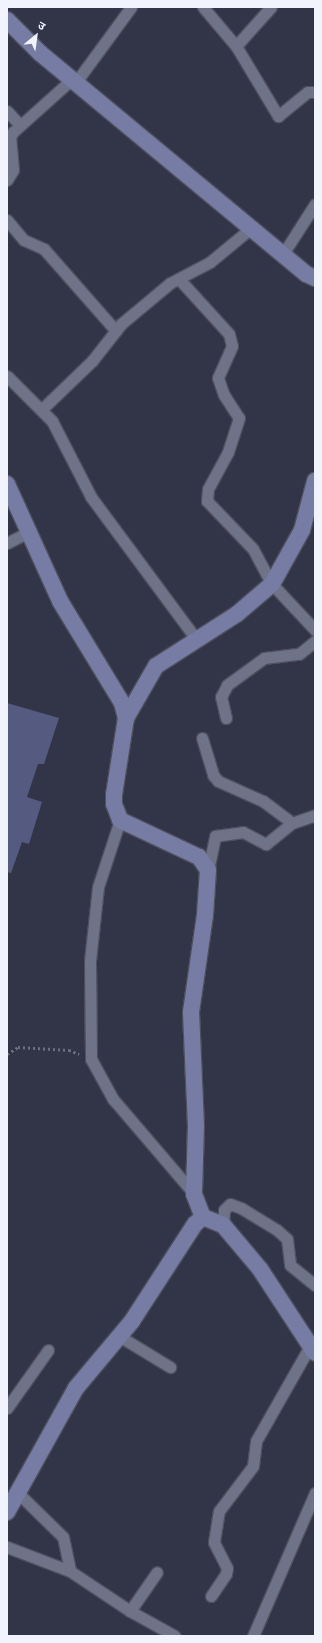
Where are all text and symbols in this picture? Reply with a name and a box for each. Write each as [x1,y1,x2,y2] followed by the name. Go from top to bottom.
[16,16,56,56] north arrow
[36,17,49,33] text: उ

